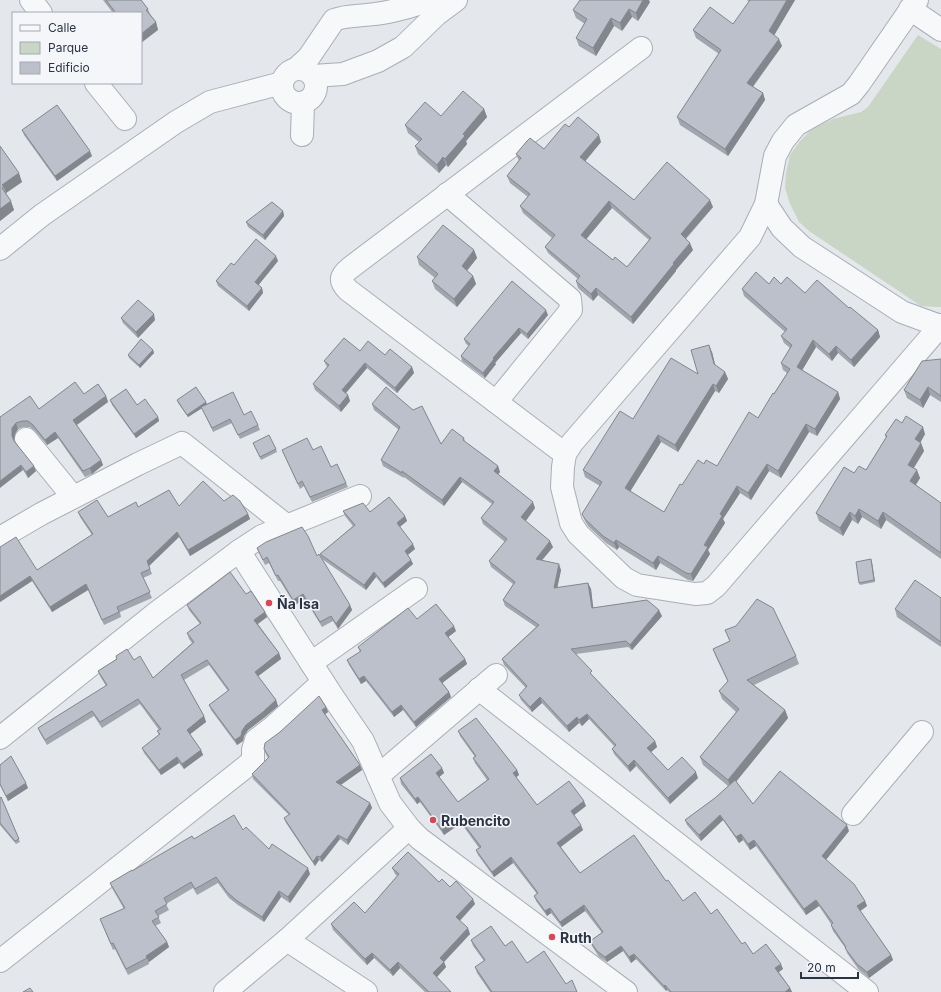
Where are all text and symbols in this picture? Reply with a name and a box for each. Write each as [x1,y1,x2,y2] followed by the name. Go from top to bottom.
[12,12,142,84] legend
[48,20,76,35] text: Calle
[48,40,88,55] text: Parque
[48,60,90,75] text: Edificio
[277,595,319,612] place label: Ña Isa
[264,598,274,608] marker: Ña Isa
[441,812,511,829] place label: Rubencito
[428,815,438,825] marker: Rubencito
[560,929,592,946] place label: Ruth
[547,932,557,942] marker: Ruth
[801,954,858,980] scale bar
[807,960,836,975] text: 20 m

